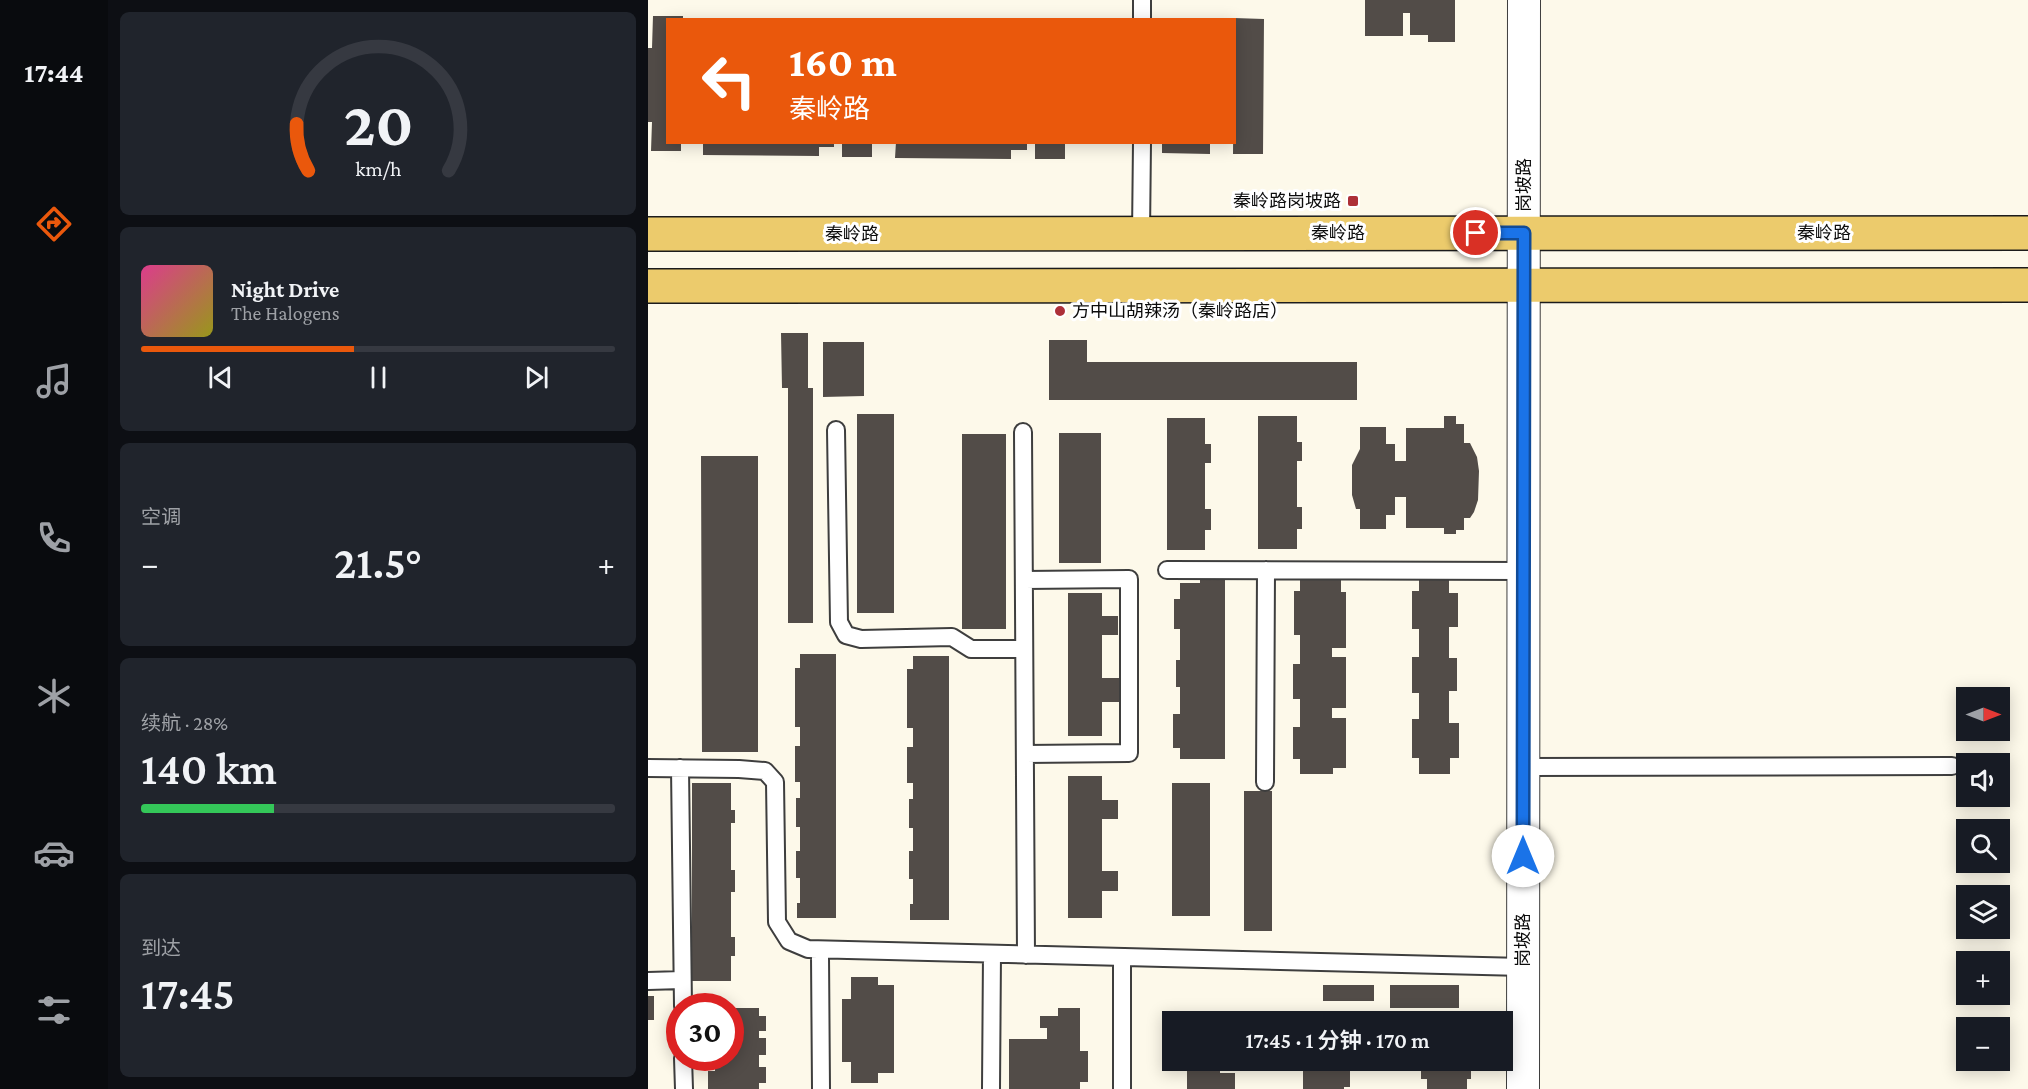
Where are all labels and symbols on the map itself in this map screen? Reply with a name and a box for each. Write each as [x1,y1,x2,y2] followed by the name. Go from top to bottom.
[1514,158,1534,212] street label: 岗坡路
[1233,191,1341,211] place label: 秦岭路岗坡路
[1346,194,1360,208] marker: 秦岭路岗坡路
[1450,207,1501,258] pin
[1311,223,1365,243] street label: 秦岭路
[1797,223,1851,243] street label: 秦岭路
[825,224,879,244] street label: 秦岭路
[1072,301,1288,321] place label: 方中山胡辣汤（秦岭路店）
[1053,304,1067,318] marker: 方中山胡辣汤（秦岭路店）
[1956,687,2010,741] north arrow
[1491,824,1555,888] position arrow
[1513,913,1533,967] street label: 岗坡路
[666,993,744,1071] speed limit sign: 30

